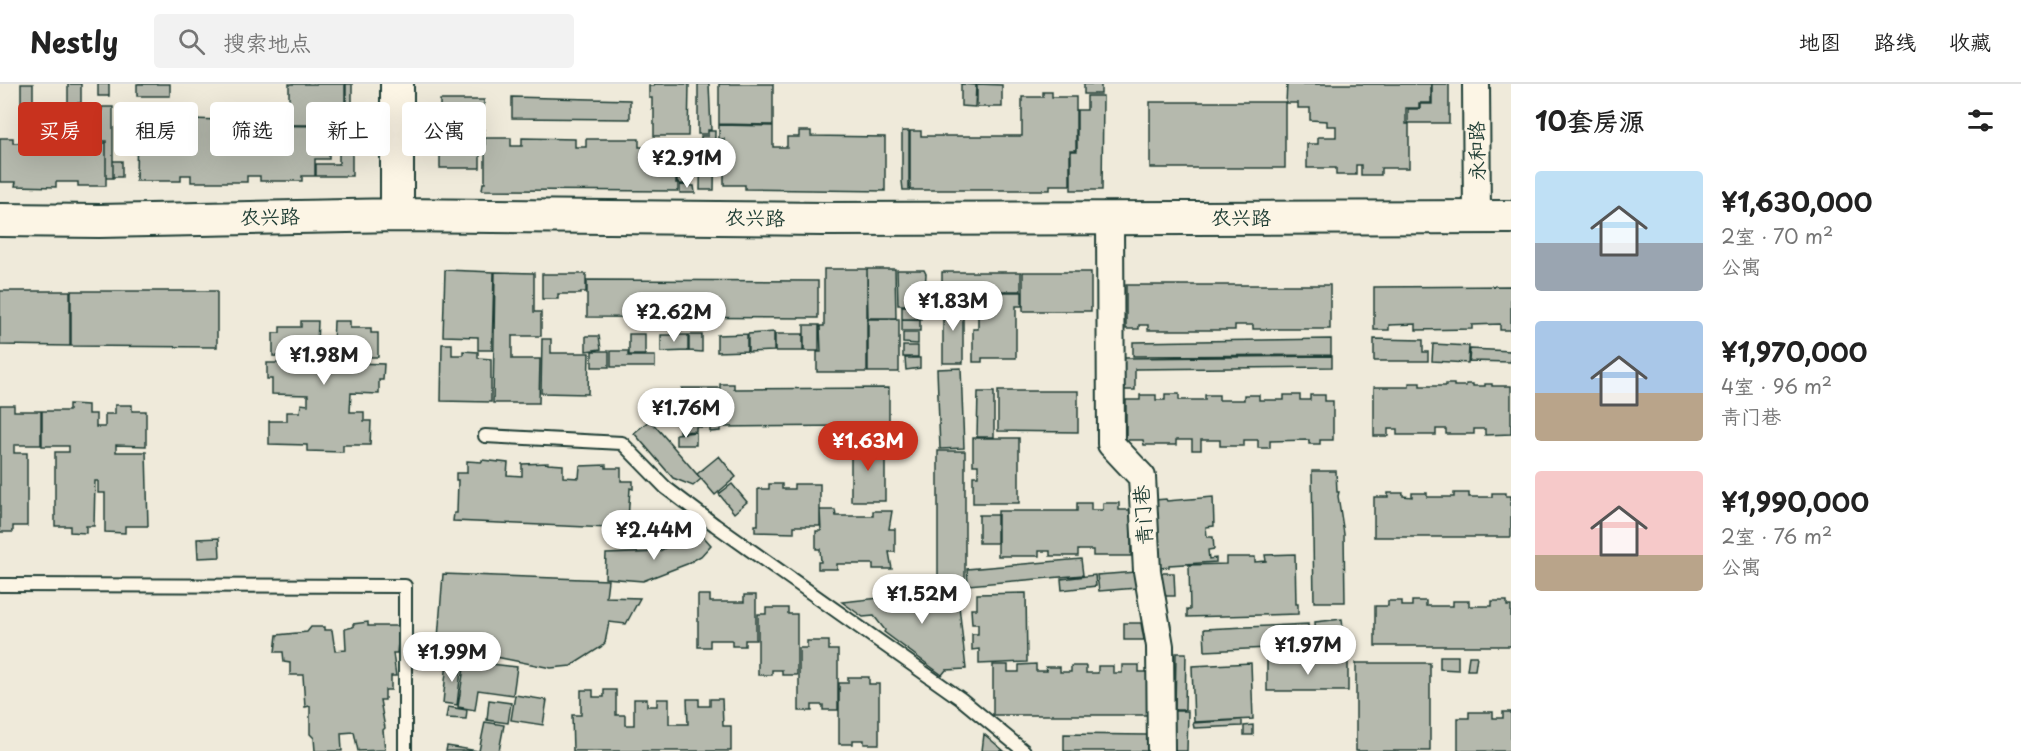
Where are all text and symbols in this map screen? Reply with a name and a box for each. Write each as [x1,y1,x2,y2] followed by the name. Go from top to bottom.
[154,14,574,68] search box
[30,20,118,63] text: Nestly
[175,25,208,58] icon: search
[223,25,311,58] text: 搜索地点
[1799,25,1841,57] text: 地图
[1874,25,1916,57] text: 路线
[1949,25,1991,57] text: 收藏
[1535,101,1645,140] text: 10套房源
[18,102,102,156] chip: 买房
[114,102,198,156] chip: 租房
[210,102,294,156] chip: 筛选
[306,102,390,156] chip: 新上
[402,102,486,156] chip: 公寓
[1964,104,1997,137] icon: filters
[1460,120,1492,181] street label: 永和路
[638,138,736,189] pin: ¥2.91M
[652,142,722,172] text: ¥2.91M
[1721,182,1873,221] text: ¥1,630,000
[1583,195,1655,267] icon: home
[240,200,301,232] street label: 农兴路
[725,201,786,233] street label: 农兴路
[1211,202,1272,232] street label: 农兴路
[1721,221,1833,251] text: 2室 · 70 m²
[1721,251,1761,281] text: 公寓
[904,281,1002,332] pin: ¥1.83M
[918,285,988,315] text: ¥1.83M
[625,292,723,343] pin: ¥2.62M
[636,296,712,326] text: ¥2.62M
[1721,332,1868,371] text: ¥1,970,000
[275,335,373,386] pin: ¥1.98M
[289,339,359,369] text: ¥1.98M
[1583,345,1655,417] icon: home
[1721,371,1832,401] text: 4室 · 96 m²
[637,388,735,439] pin: ¥1.76M
[652,392,720,422] text: ¥1.76M
[1721,401,1781,431] text: 青门巷
[819,421,917,472] pin: ¥1.63M
[832,425,904,455] text: ¥1.63M
[1721,482,1869,521] text: ¥1,990,000
[1125,483,1159,546] street label: 青门巷
[1583,495,1655,567] icon: home
[605,510,703,561] pin: ¥2.44M
[615,514,693,544] text: ¥2.44M
[1721,521,1832,551] text: 2室 · 76 m²
[1721,551,1761,581] text: 公寓
[873,574,971,625] pin: ¥1.52M
[886,578,958,608] text: ¥1.52M
[1259,625,1357,676] pin: ¥1.97M
[1274,629,1342,659] text: ¥1.97M
[403,632,501,683] pin: ¥1.99M
[417,636,487,666] text: ¥1.99M

